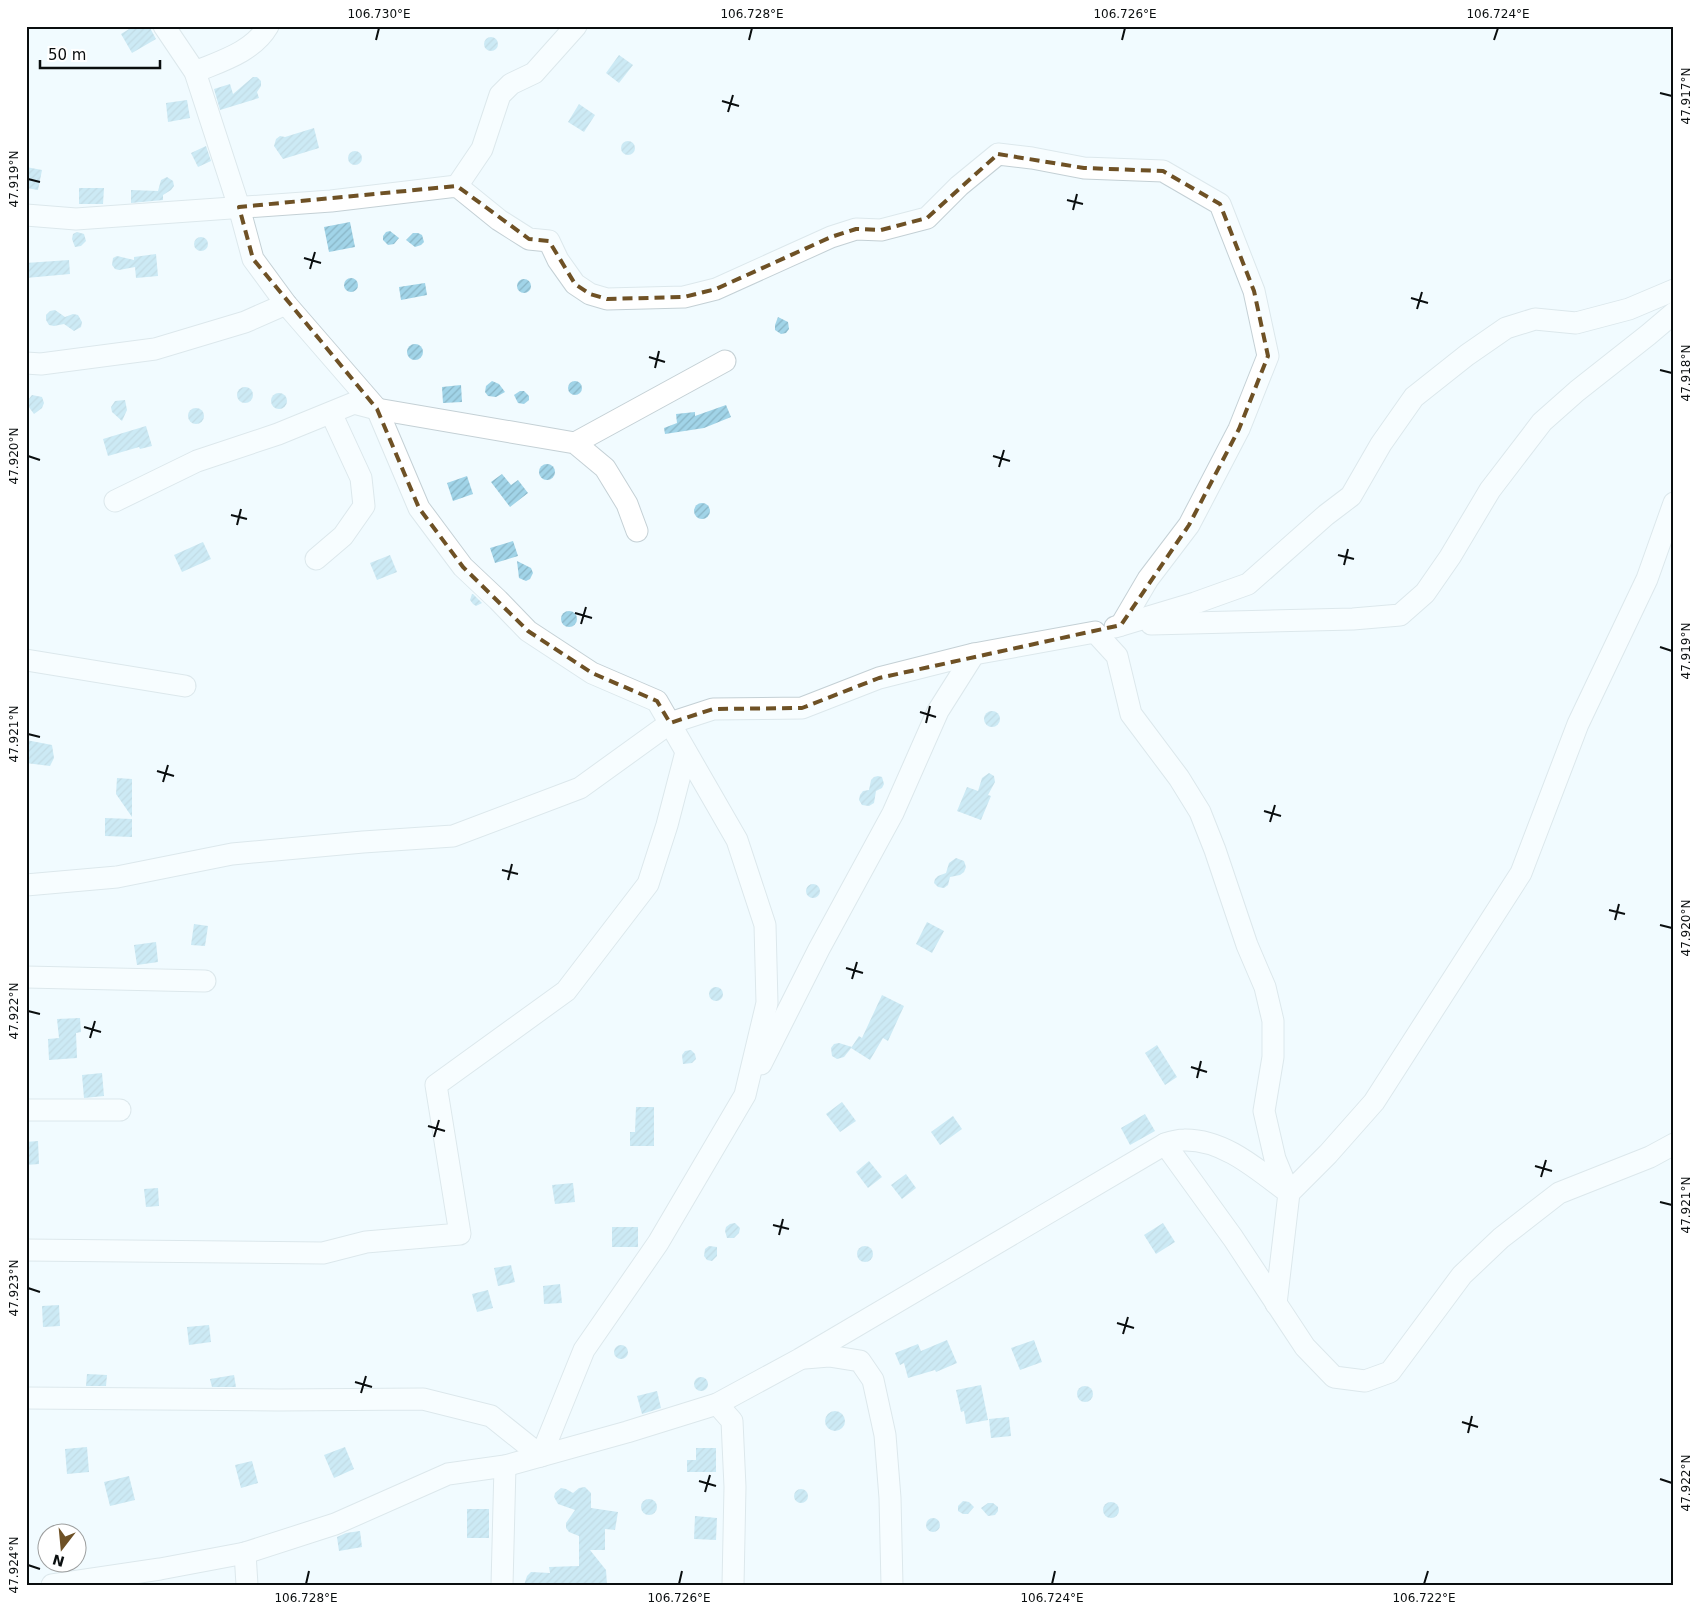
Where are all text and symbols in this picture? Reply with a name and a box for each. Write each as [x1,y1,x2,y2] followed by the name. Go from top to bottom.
[347,7,411,21] text: 106.730°E
[720,7,784,21] text: 106.728°E
[1093,7,1157,21] text: 106.726°E
[1466,7,1530,21] text: 106.724°E
[40,38,160,70] scale bar
[48,46,86,64] text: 50 m
[1679,68,1693,124] text: 47.917°N
[7,151,21,207] text: 47.919°N
[1679,345,1693,401] text: 47.918°N
[7,428,21,484] text: 47.920°N
[1679,623,1693,679] text: 47.919°N
[7,706,21,762] text: 47.921°N
[1679,900,1693,956] text: 47.920°N
[7,983,21,1039] text: 47.922°N
[1679,1177,1693,1233] text: 47.921°N
[7,1260,21,1316] text: 47.923°N
[1679,1455,1693,1511] text: 47.922°N
[38,1524,88,1574] north arrow
[7,1537,21,1593] text: 47.924°N
[51,1551,66,1570] text: N
[274,1591,338,1605] text: 106.728°E
[647,1591,711,1605] text: 106.726°E
[1020,1591,1084,1605] text: 106.724°E
[1392,1591,1456,1605] text: 106.722°E

